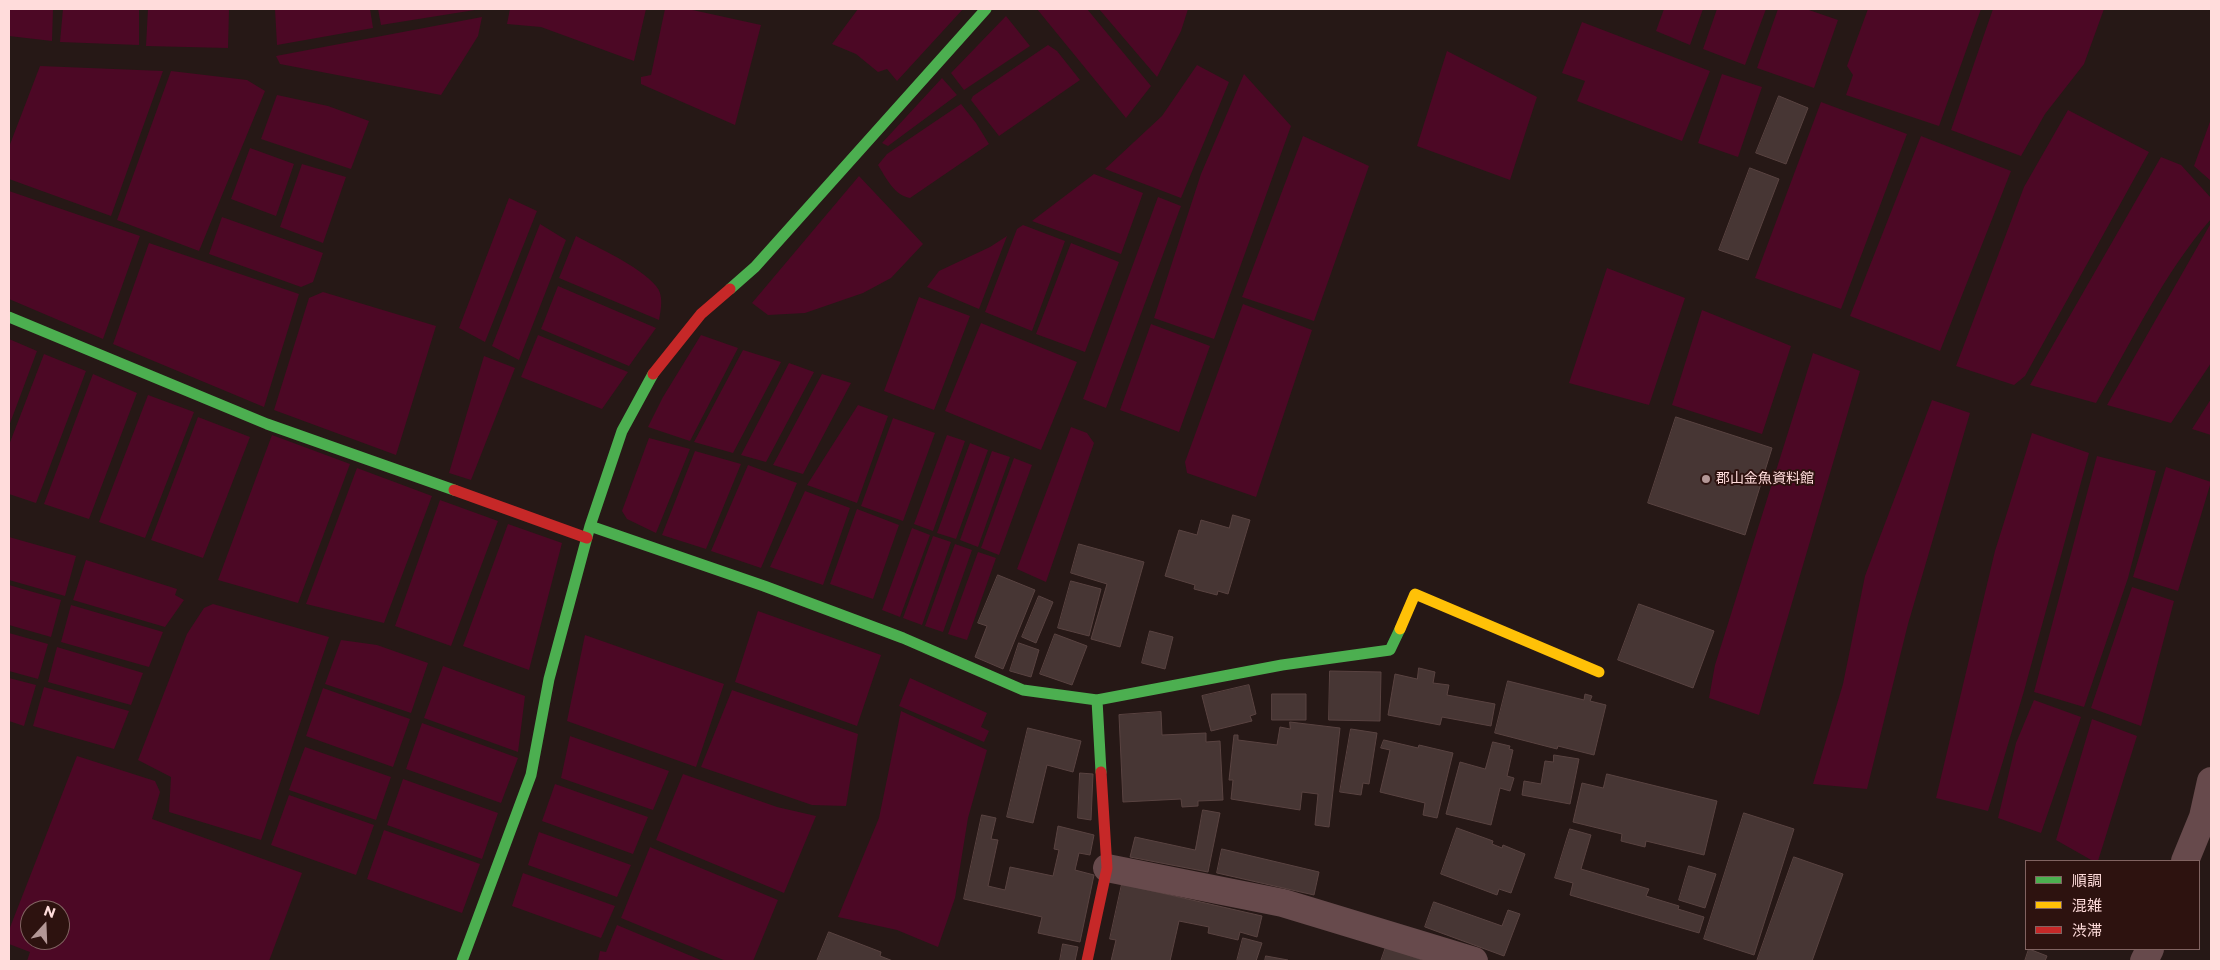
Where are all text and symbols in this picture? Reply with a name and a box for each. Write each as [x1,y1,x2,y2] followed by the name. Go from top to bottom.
[1716,471,1814,487] place label: 郡山金魚資料館
[1700,473,1712,485] marker: 郡山金魚資料館
[2025,860,2200,950] legend
[2072,871,2102,890] text: 順調
[2072,896,2102,915] text: 混雑
[20,900,70,950] north arrow
[41,901,58,922] text: N
[2072,921,2102,940] text: 渋滞

